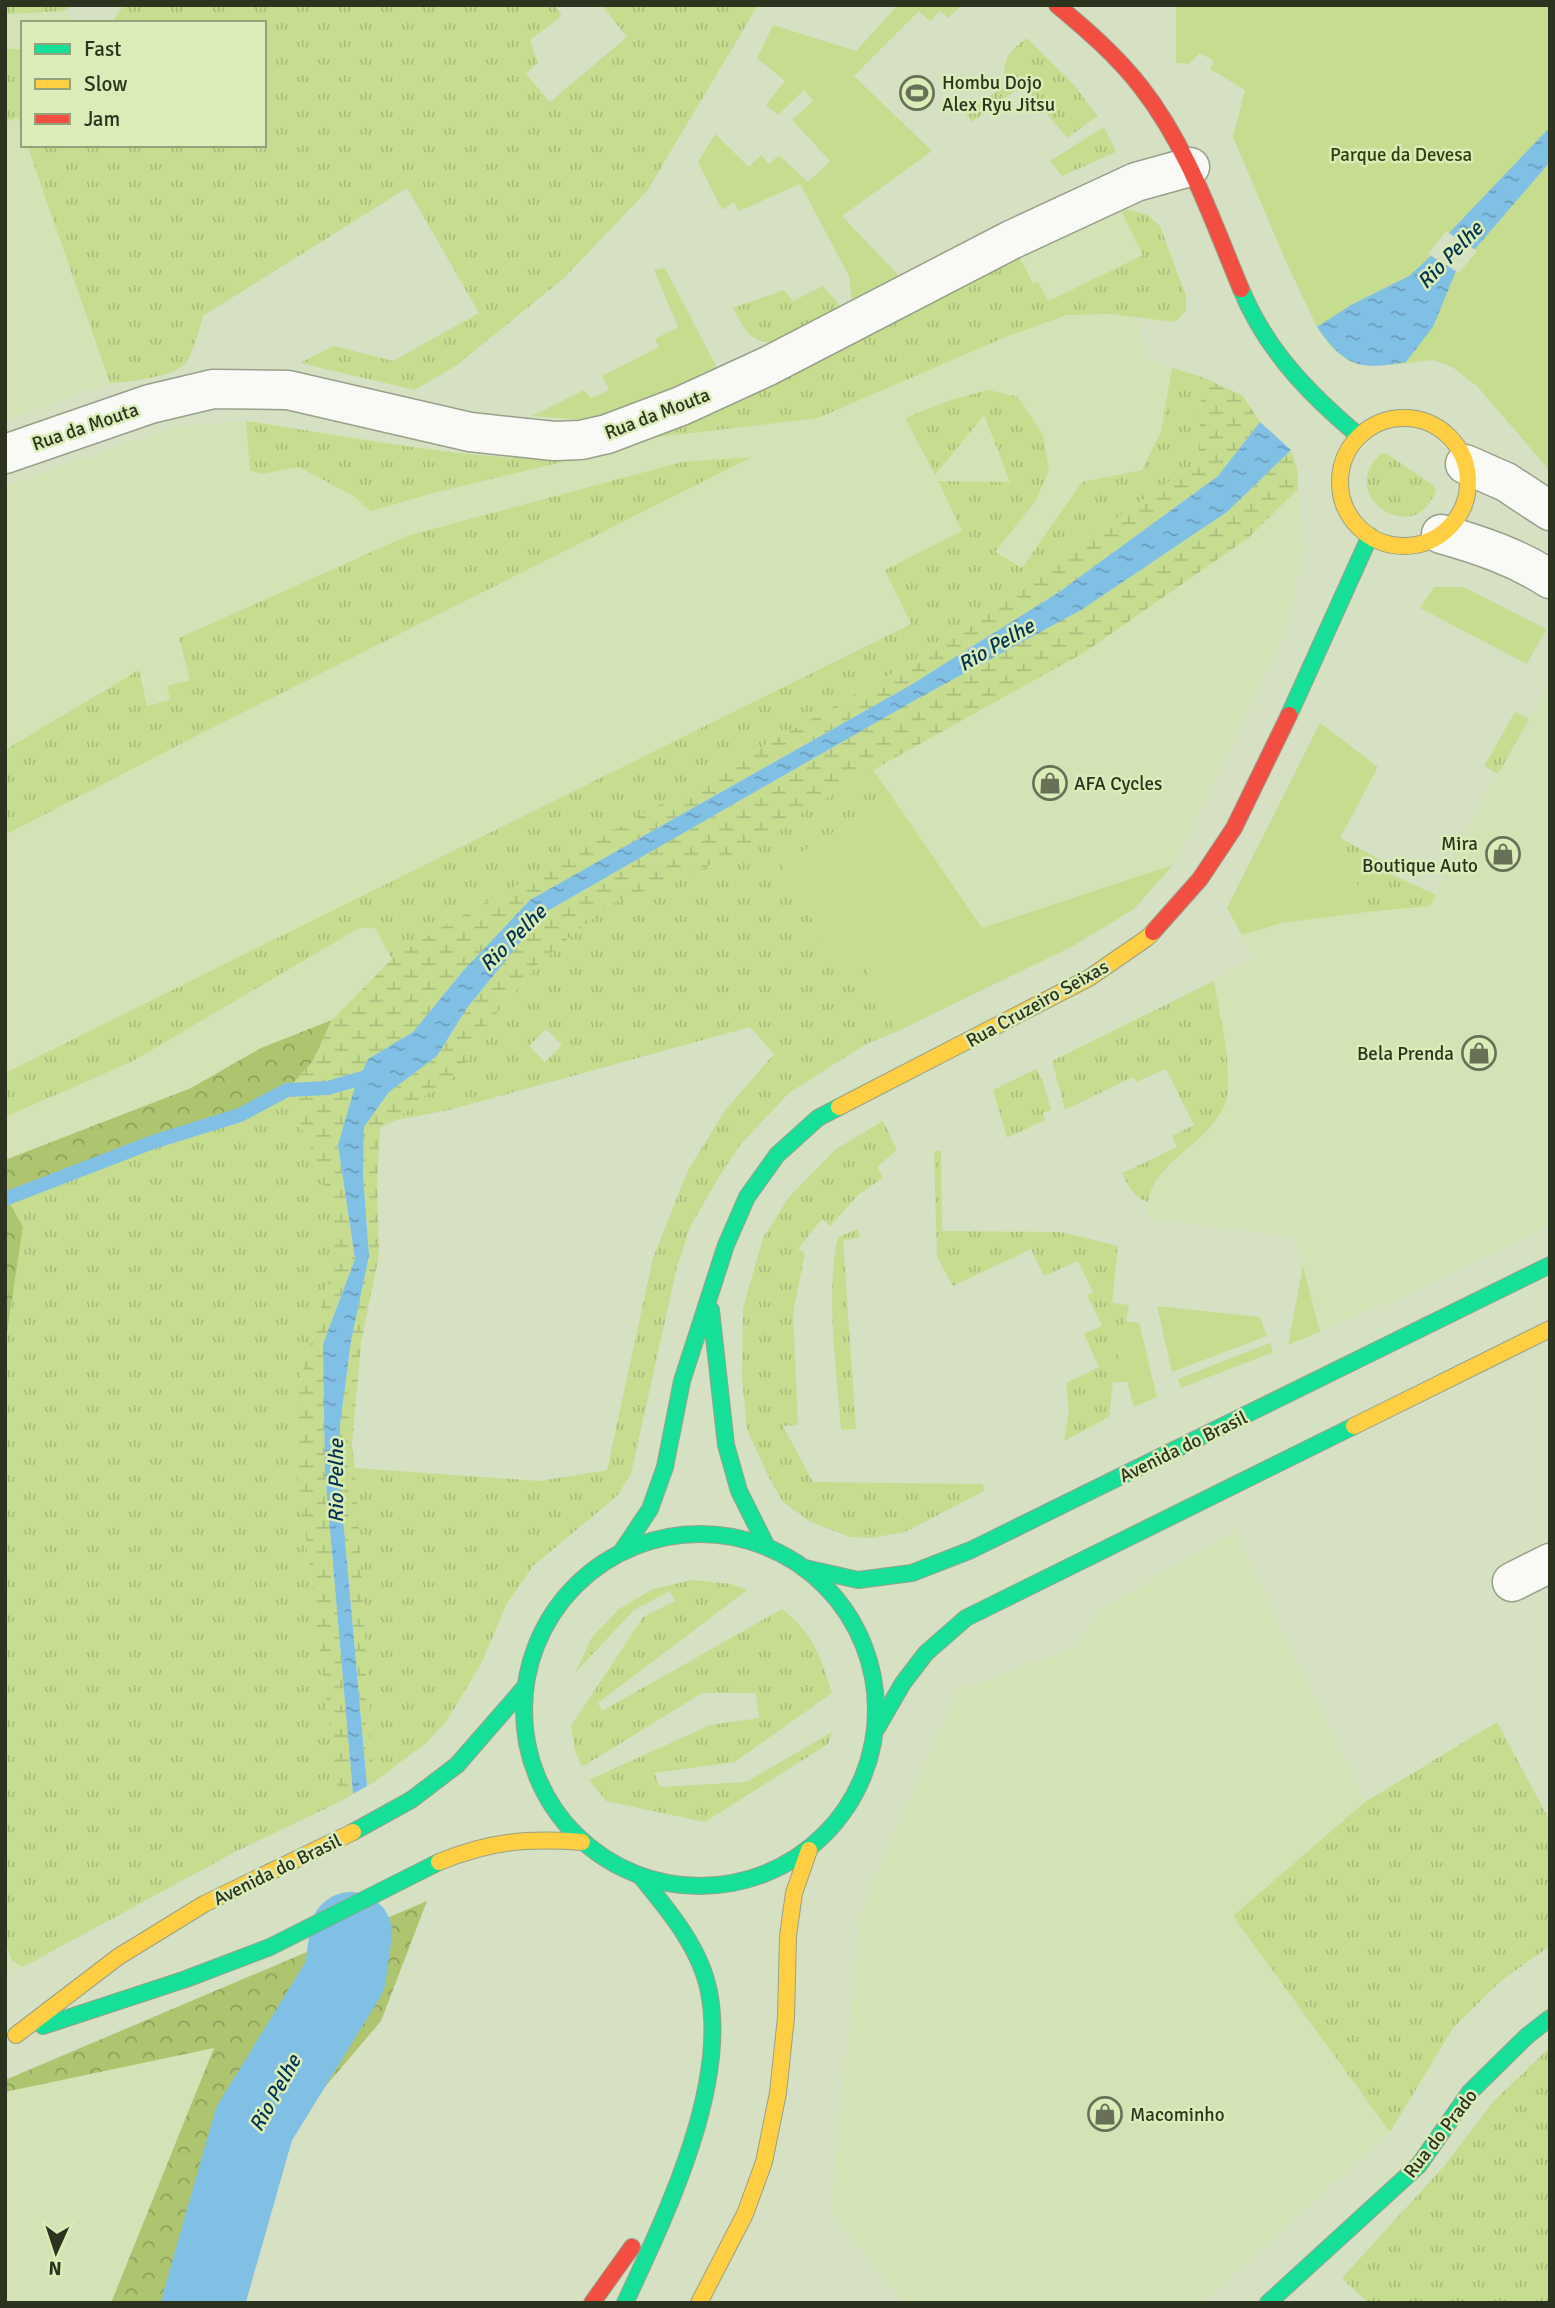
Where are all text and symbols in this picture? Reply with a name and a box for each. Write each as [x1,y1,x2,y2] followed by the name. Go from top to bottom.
[21,21,266,147] legend
[84,36,121,62] text: Fast
[84,71,128,97] text: Slow
[942,71,1055,117] place label: Hombu Dojo Alex Ryu Jitsu
[898,74,936,112] sports icon: Hombu Dojo Alex Ryu Jitsu
[84,106,120,132] text: Jam
[1330,143,1472,167] park label: Parque da Devesa
[1412,215,1489,294] water label: Rio Pelhe
[601,383,713,445] street label: Rua da Mouta
[29,398,142,456] street label: Rua da Mouta
[953,612,1040,677] water label: Rio Pelhe
[1031,764,1069,802] shop icon: AFA Cycles
[1074,772,1162,796] place label: AFA Cycles
[1362,832,1478,878] place label: Mira Boutique Auto
[1484,835,1522,873] shop icon: Mira Boutique Auto
[474,898,553,977] water label: Rio Pelhe
[962,955,1113,1053] street label: Rua Cruzeiro Seixas
[1460,1034,1498,1072] shop icon: Bela Prenda
[1357,1042,1454,1066] place label: Bela Prenda
[1115,1406,1251,1488] street label: Avenida do Brasil
[323,1438,349,1523] water label: Rio Pelhe
[209,1829,345,1911] street label: Avenida do Brasil
[243,2049,307,2136] water label: Rio Pelhe
[1399,2084,1483,2183] street label: Rua do Prado
[1086,2095,1124,2133] shop icon: Macominho
[1130,2103,1225,2127] place label: Macominho
[21,2217,91,2287] north arrow
[48,2256,62,2280] text: N

